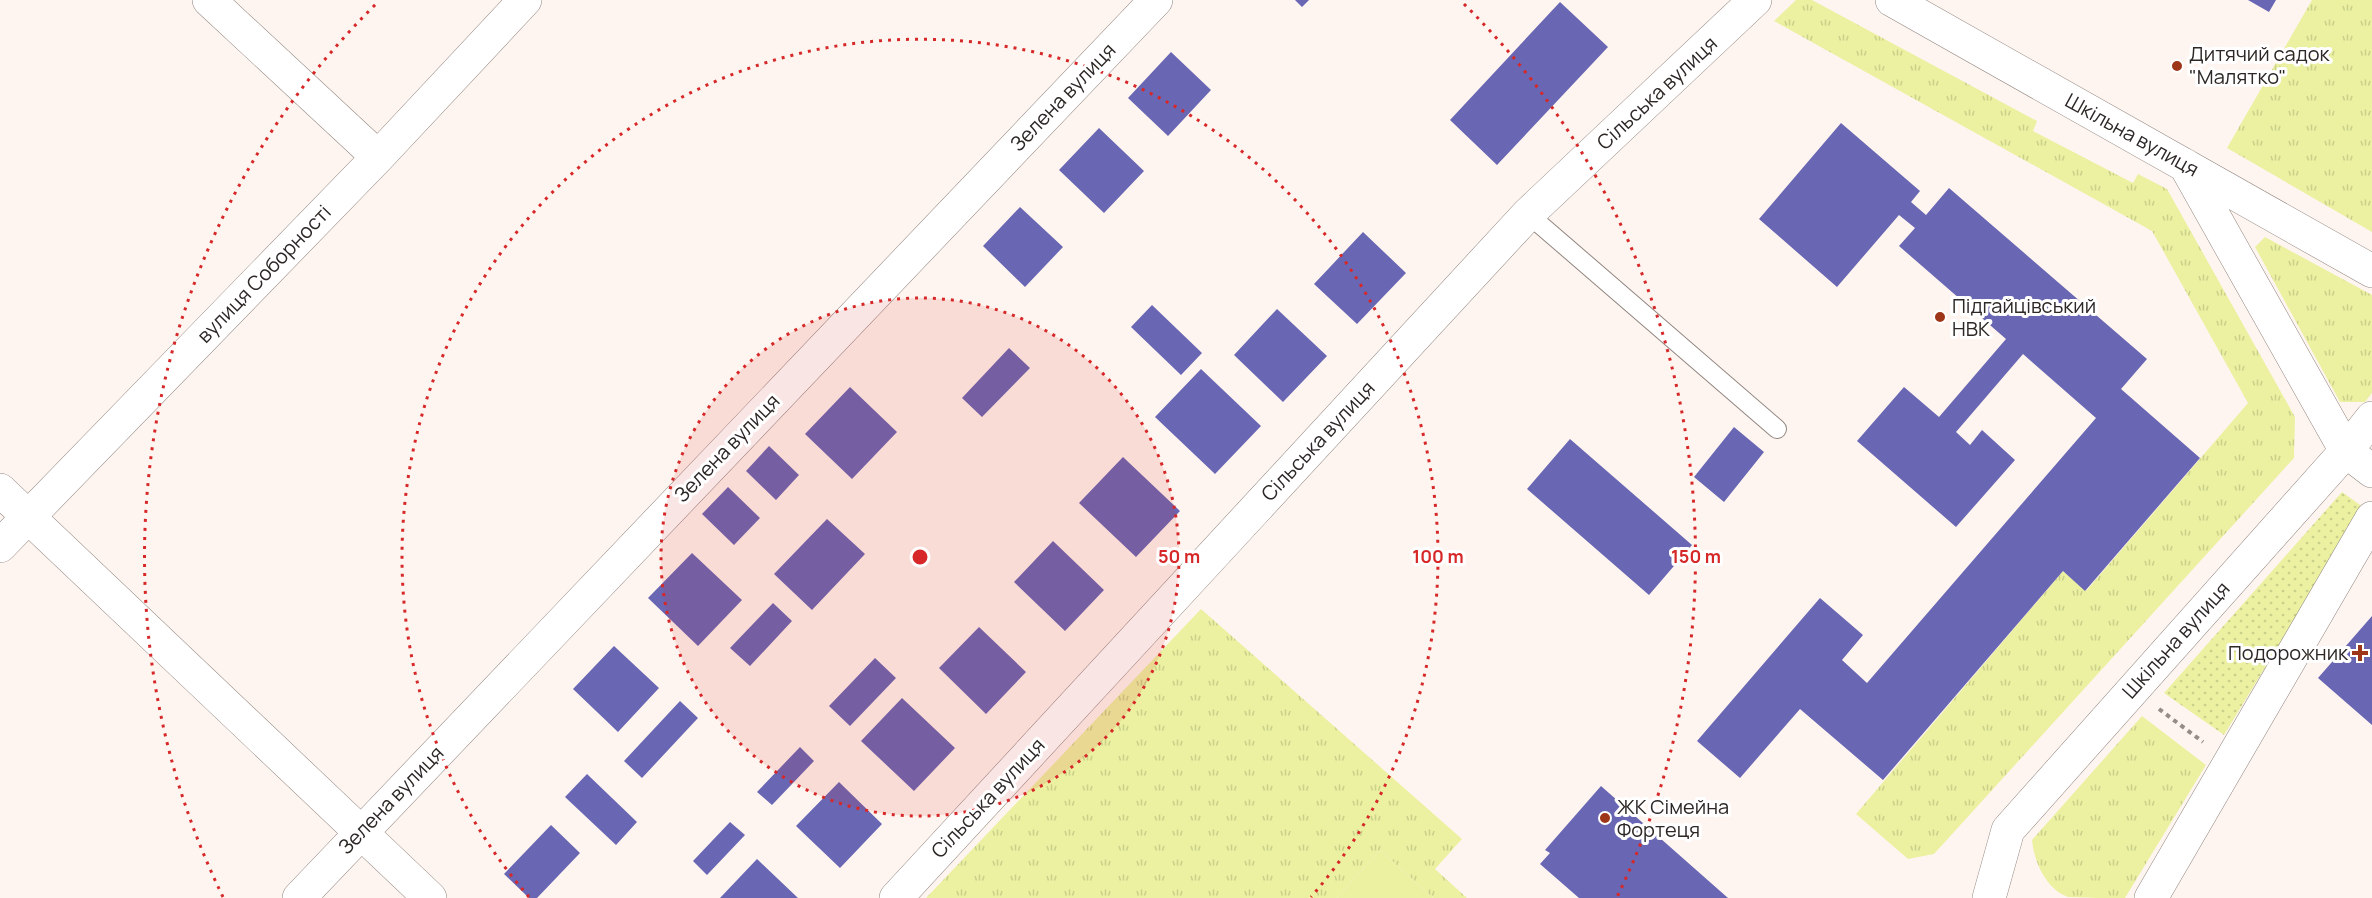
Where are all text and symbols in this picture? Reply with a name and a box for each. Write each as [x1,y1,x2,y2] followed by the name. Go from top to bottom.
[1591,30,1723,155] street label: Сільська вулиця
[1004,37,1121,157] street label: Зелена вулиця
[2189,40,2330,90] place label: Дитячий садок "Малятко"
[2170,59,2184,73] marker: Дитячий садок "Малятко"
[2061,87,2204,182] street label: Шкільна вулиця
[191,199,337,348] street label: вулиця Соборності
[1952,292,2096,342] place label: Підгайцівський НВК
[1933,310,1947,324] marker: Підгайцівський НВК
[1255,375,1380,507] street label: Сільська вулиця
[668,388,785,508] street label: Зелена вулиця
[1158,544,1200,568] text: 50 m
[1412,544,1464,568] text: 100 m
[1671,544,1721,568] text: 150 m
[910,547,930,567] centre of rings
[2116,575,2235,704] street label: Шкільна вулиця
[2228,639,2349,666] place label: Подорожник
[2353,646,2367,660] marker: Подорожник
[925,732,1050,864] street label: Сільська вулиця
[332,740,449,860] street label: Зелена вулиця
[1617,793,1729,843] place label: ЖК Сімейна Фортеця
[1598,811,1612,825] marker: ЖК Сімейна Фортеця

